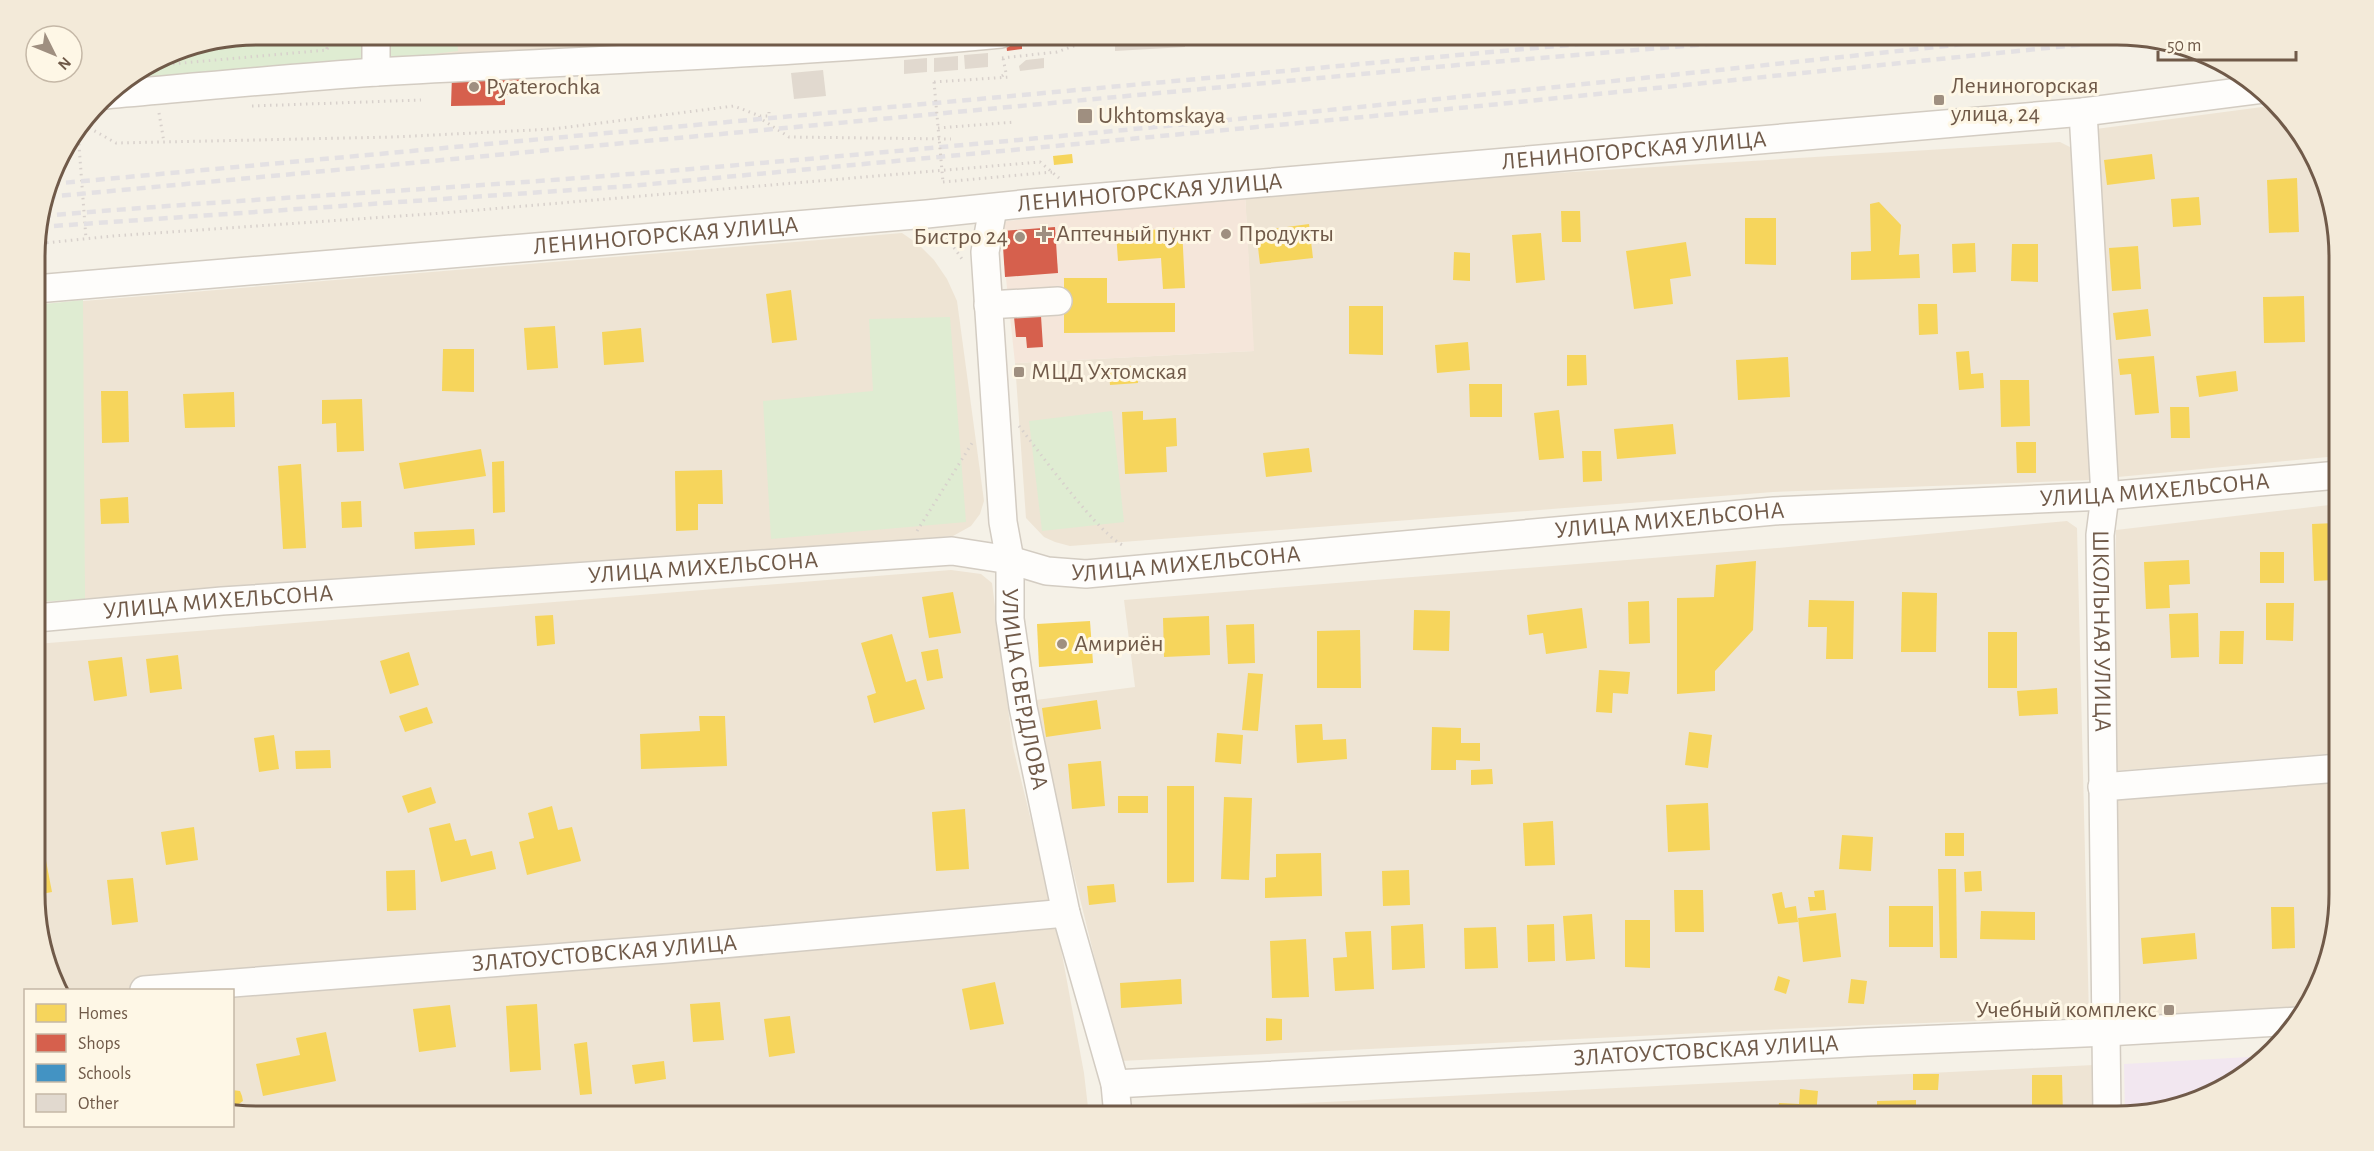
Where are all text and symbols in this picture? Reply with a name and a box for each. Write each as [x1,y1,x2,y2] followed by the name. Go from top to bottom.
[24,24,84,84] north arrow
[2158,24,2296,62] scale bar
[2167,37,2201,55] text: 50 m
[55,54,74,73] text: N
[1950,74,2099,126] place label: Лениногорская улица, 24
[486,75,601,99] place label: Pyaterochka
[467,80,481,94] marker: Pyaterochka
[1932,93,1946,107] marker: Лениногорская улица, 24
[1098,104,1226,128] place label: Ukhtomskaya
[1076,107,1094,125] marker: Ukhtomskaya
[1501,127,1768,174] street label: ЛЕНИНОГОРСКАЯ УЛИЦА
[1016,169,1283,216] street label: ЛЕНИНОГОРСКАЯ УЛИЦА
[532,213,799,259] street label: ЛЕНИНОГОРСКАЯ УЛИЦА
[1056,222,1211,246] place label: Аптечный пункт
[1238,222,1334,246] place label: Продукты
[913,225,1008,249] place label: Бистро 24
[1037,227,1051,241] marker: Аптечный пункт
[1219,227,1233,241] marker: Продукты
[1013,230,1027,244] marker: Бистро 24
[1031,360,1187,384] place label: МЦД Ухтомская
[1012,365,1026,379] marker: МЦД Ухтомская
[2039,469,2271,511] street label: УЛИЦА МИХЕЛЬСОНА
[1554,499,1785,543] street label: УЛИЦА МИХЕЛЬСОНА
[2088,530,2114,732] street label: ШКОЛЬНАЯ УЛИЦА
[1070,542,1302,586] street label: УЛИЦА МИХЕЛЬСОНА
[587,548,819,588] street label: УЛИЦА МИХЕЛЬСОНА
[102,581,334,624] street label: УЛИЦА МИХЕЛЬСОНА
[998,588,1052,792] street label: УЛИЦА СВЕРДЛОВА
[1074,632,1164,656] place label: Амириён
[1055,637,1069,651] marker: Амириён
[471,931,738,976] street label: ЗЛАТОУСТОВСКАЯ УЛИЦА
[24,989,234,1127] legend
[1975,998,2157,1022] place label: Учебный комплекс
[2162,1003,2176,1017] marker: Учебный комплекс
[78,1005,128,1023] text: Homes
[1573,1032,1839,1070] street label: ЗЛАТОУСТОВСКАЯ УЛИЦА
[78,1035,120,1053] text: Shops
[78,1065,131,1083] text: Schools
[78,1095,119,1113] text: Other

